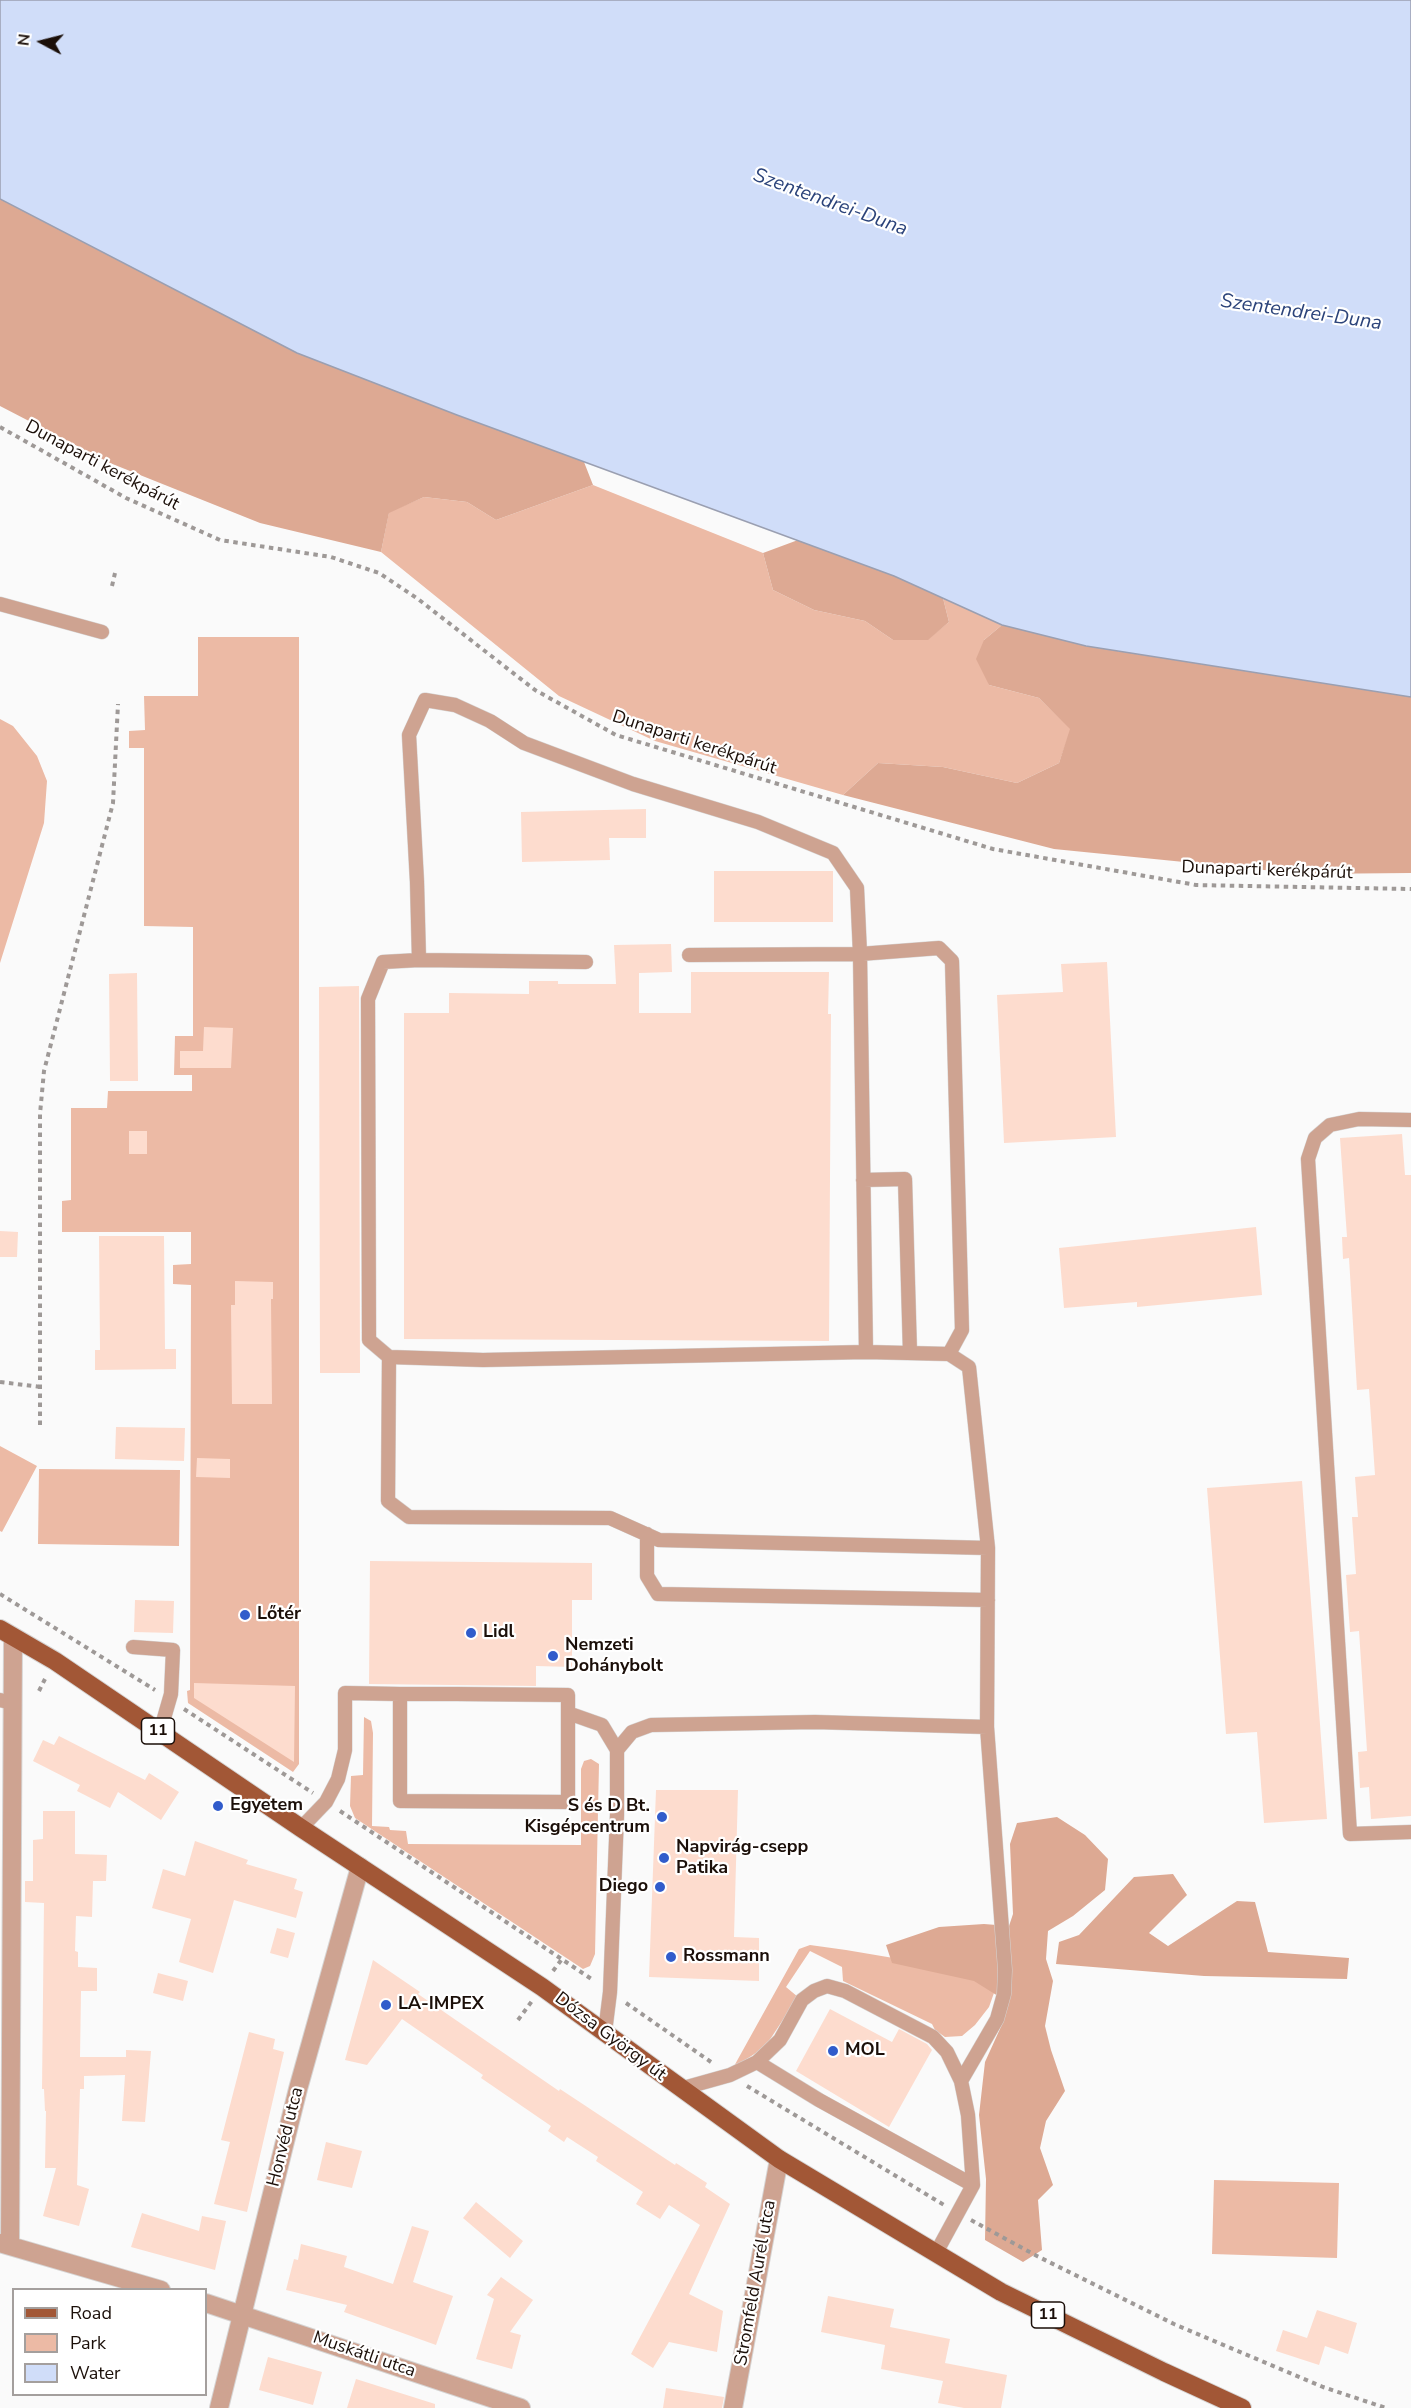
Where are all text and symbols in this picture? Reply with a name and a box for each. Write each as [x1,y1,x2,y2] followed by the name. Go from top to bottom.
[12,12,72,72] north arrow
[12,33,36,47] text: N
[749,164,911,242] water label: Szentendrei-Duna
[1219,290,1383,336] water label: Szentendrei-Duna
[21,416,183,516] street label: Dunaparti kerékpárút
[609,706,779,780] street label: Dunaparti kerékpárút
[1181,857,1353,885] street label: Dunaparti kerékpárút
[257,1604,301,1626] place label: Lőtér
[238,1608,252,1622] marker: Lőtér
[483,1622,514,1644] place label: Lidl
[464,1626,478,1640] marker: Lidl
[565,1635,663,1678] place label: Nemzeti Dohánybolt
[546,1649,560,1663] marker: Nemzeti Dohánybolt
[142,1718,174,1744] road number: 11
[230,1795,303,1817] place label: Egyetem
[524,1796,650,1838] place label: S és D Bt. Kisgépcentrum
[211,1799,225,1813] marker: Egyetem
[655,1810,669,1824] marker: S és D Bt. Kisgépcentrum
[676,1837,808,1880] place label: Napvirág-csepp Patika
[657,1851,671,1865] marker: Napvirág-csepp Patika
[599,1876,648,1898] place label: Diego
[653,1880,667,1894] marker: Diego
[683,1946,770,1968] place label: Rossmann
[664,1950,678,1964] marker: Rossmann
[550,1988,670,2086] street label: Dózsa György út
[398,1994,484,2016] place label: LA-IMPEX
[379,1998,393,2012] marker: LA-IMPEX
[845,2040,885,2062] place label: MOL
[826,2044,840,2058] marker: MOL
[263,2085,309,2189] street label: Honvéd utca
[731,2198,781,2368] street label: Stromfeld Aurél utca
[12,2288,207,2396] legend
[70,2301,112,2325] text: Road
[1032,2302,1064,2328] road number: 11
[310,2327,418,2383] street label: Muskátli utca
[70,2331,106,2355] text: Park
[70,2361,121,2385] text: Water

